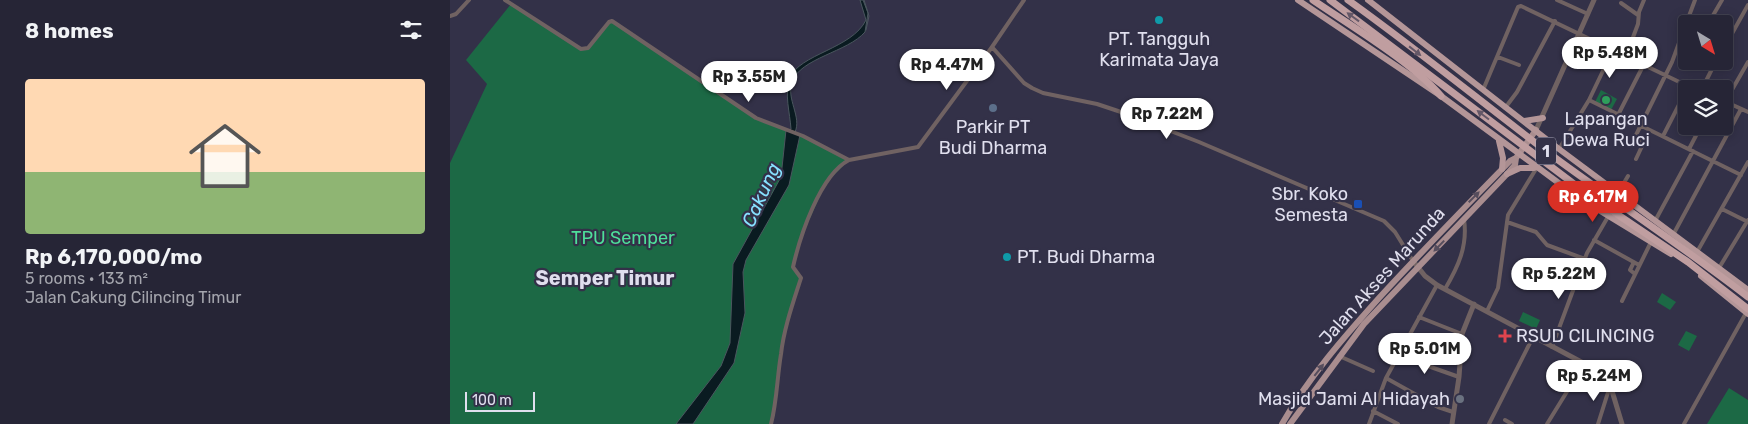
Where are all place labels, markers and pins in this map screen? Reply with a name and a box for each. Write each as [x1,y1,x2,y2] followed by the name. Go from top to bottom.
[1153,14,1165,26] marker: PT. Tangguh Karimata Jaya
[1099,28,1219,71] place label: PT. Tangguh Karimata Jaya
[1558,36,1662,79] pin: Rp 5.48M
[895,48,999,91] pin: Rp 4.47M
[697,61,801,103] pin: Rp 3.55M
[1600,94,1612,106] marker: Lapangan Dewa Ruci
[1115,98,1219,140] pin: Rp 7.22M
[987,102,999,114] marker: Parkir PT Budi Dharma
[1562,108,1650,151] place label: Lapangan Dewa Ruci
[939,116,1047,159] place label: Parkir PT Budi Dharma
[1541,180,1645,223] pin: Rp 6.17M
[1271,183,1348,226] place label: Sbr. Koko Semesta
[1352,198,1364,210] marker: Sbr. Koko Semesta
[1017,246,1155,268] place label: PT. Budi Dharma
[1001,251,1013,263] marker: PT. Budi Dharma
[1507,258,1611,300] pin: Rp 5.22M
[1516,325,1655,347] place label: RSUD CILINCING
[1498,329,1512,343] marker: RSUD CILINCING
[1373,332,1477,375] pin: Rp 5.01M
[1542,360,1646,402] pin: Rp 5.24M
[1258,388,1450,410] place label: Masjid Jami Al Hidayah
[1454,393,1466,405] marker: Masjid Jami Al Hidayah

